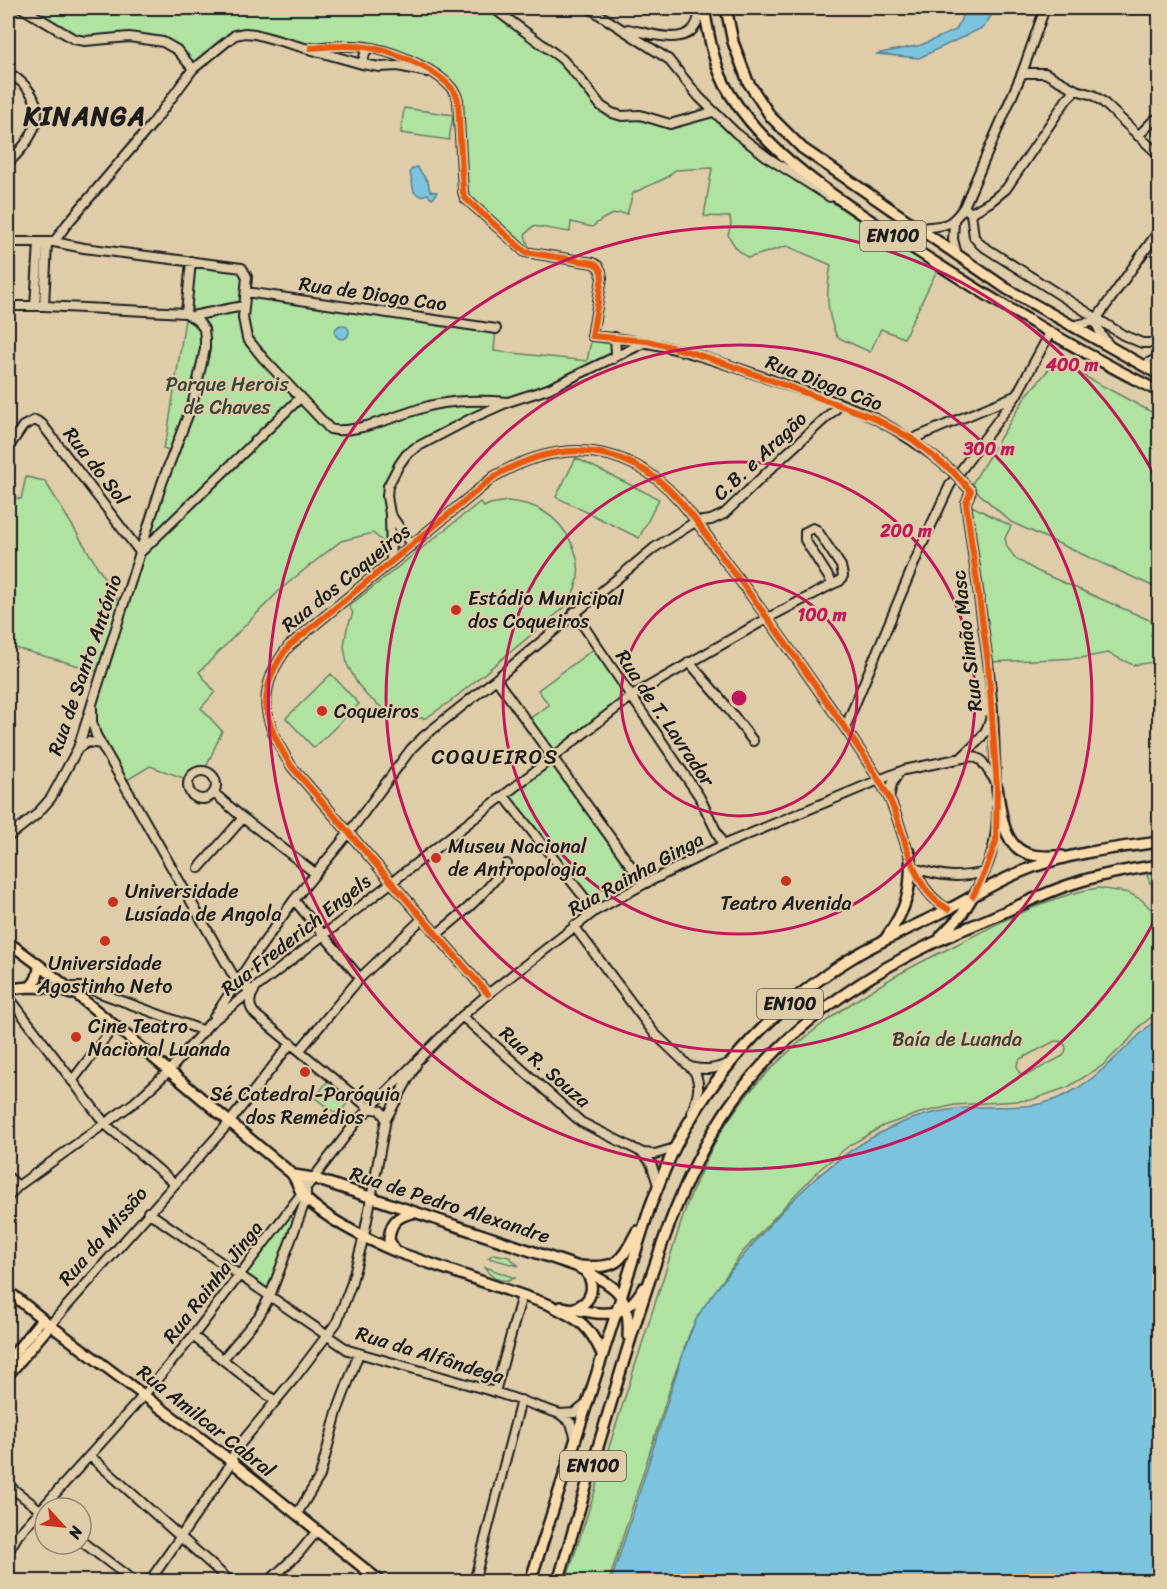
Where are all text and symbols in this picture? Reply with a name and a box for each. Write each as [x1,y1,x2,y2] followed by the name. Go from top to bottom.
[23,93,146,139] district label: KINANGA
[860,221,926,251] road number: EN100
[297,266,449,322] street label: Rua de Diogo Cao
[760,345,888,421] street label: Rua Diogo Cão
[1045,349,1098,381] text: 400 m
[165,367,289,425] park label: Parque Herois de Chaves
[704,402,816,510] street label: C.B. e Aragão
[54,419,139,514] street label: Rua do Sol
[962,433,1015,465] text: 300 m
[273,514,419,642] street label: Rua dos Coqueiros
[879,515,932,547] text: 200 m
[941,568,993,714] street label: Rua Simão Masc
[38,570,132,760] street label: Rua de Santo António
[468,581,625,639] place label: Estádio Municipal dos Coqueiros
[798,599,847,631] text: 100 m
[449,603,463,617] marker: Estádio Municipal dos Coqueiros
[606,642,725,795] street label: Rua de T. Lavrador
[729,688,749,708] centre of rings
[334,694,420,729] place label: Coqueiros
[315,704,329,718] marker: Coqueiros
[431,738,559,776] district label: COQUEIROS
[561,822,711,926] street label: Rua Rainha Ginga
[448,829,588,887] place label: Museu Nacional de Antropologia
[429,851,443,865] marker: Museu Nacional de Antropologia
[213,864,380,1005] street label: Rua Frederich Engels
[125,874,281,932] place label: Universidade Lusíada de Angola
[779,874,793,888] marker: Teatro Avenida
[720,886,852,921] place label: Teatro Avenida
[106,895,120,909] marker: Universidade Lusíada de Angola
[98,934,112,948] marker: Universidade Agostinho Neto
[37,946,172,1004] place label: Universidade Agostinho Neto
[757,989,823,1019] road number: EN100
[88,1009,230,1067] place label: Cine Teatro Nacional Luanda
[491,1017,600,1118] street label: Rua R. Souza
[892,1022,1022,1057] park label: Baía de Luanda
[69,1030,83,1044] marker: Cine Teatro Nacional Luanda
[298,1065,312,1079] marker: Sé Catedral-Paróquia dos Remédios
[210,1077,400,1135] place label: Sé Catedral-Paróquia dos Remédios
[345,1156,555,1254] street label: Rua de Pedro Alexandre
[49,1178,157,1294] street label: Rua da Missão
[154,1213,272,1351] street label: Rua Rainha Jinga
[352,1316,509,1394] street label: Rua da Alfândega
[129,1355,284,1487] street label: Rua Amilcar Cabral
[560,1451,626,1481] road number: EN100
[33,1496,93,1556] north arrow
[60,1520,92,1545] text: N

